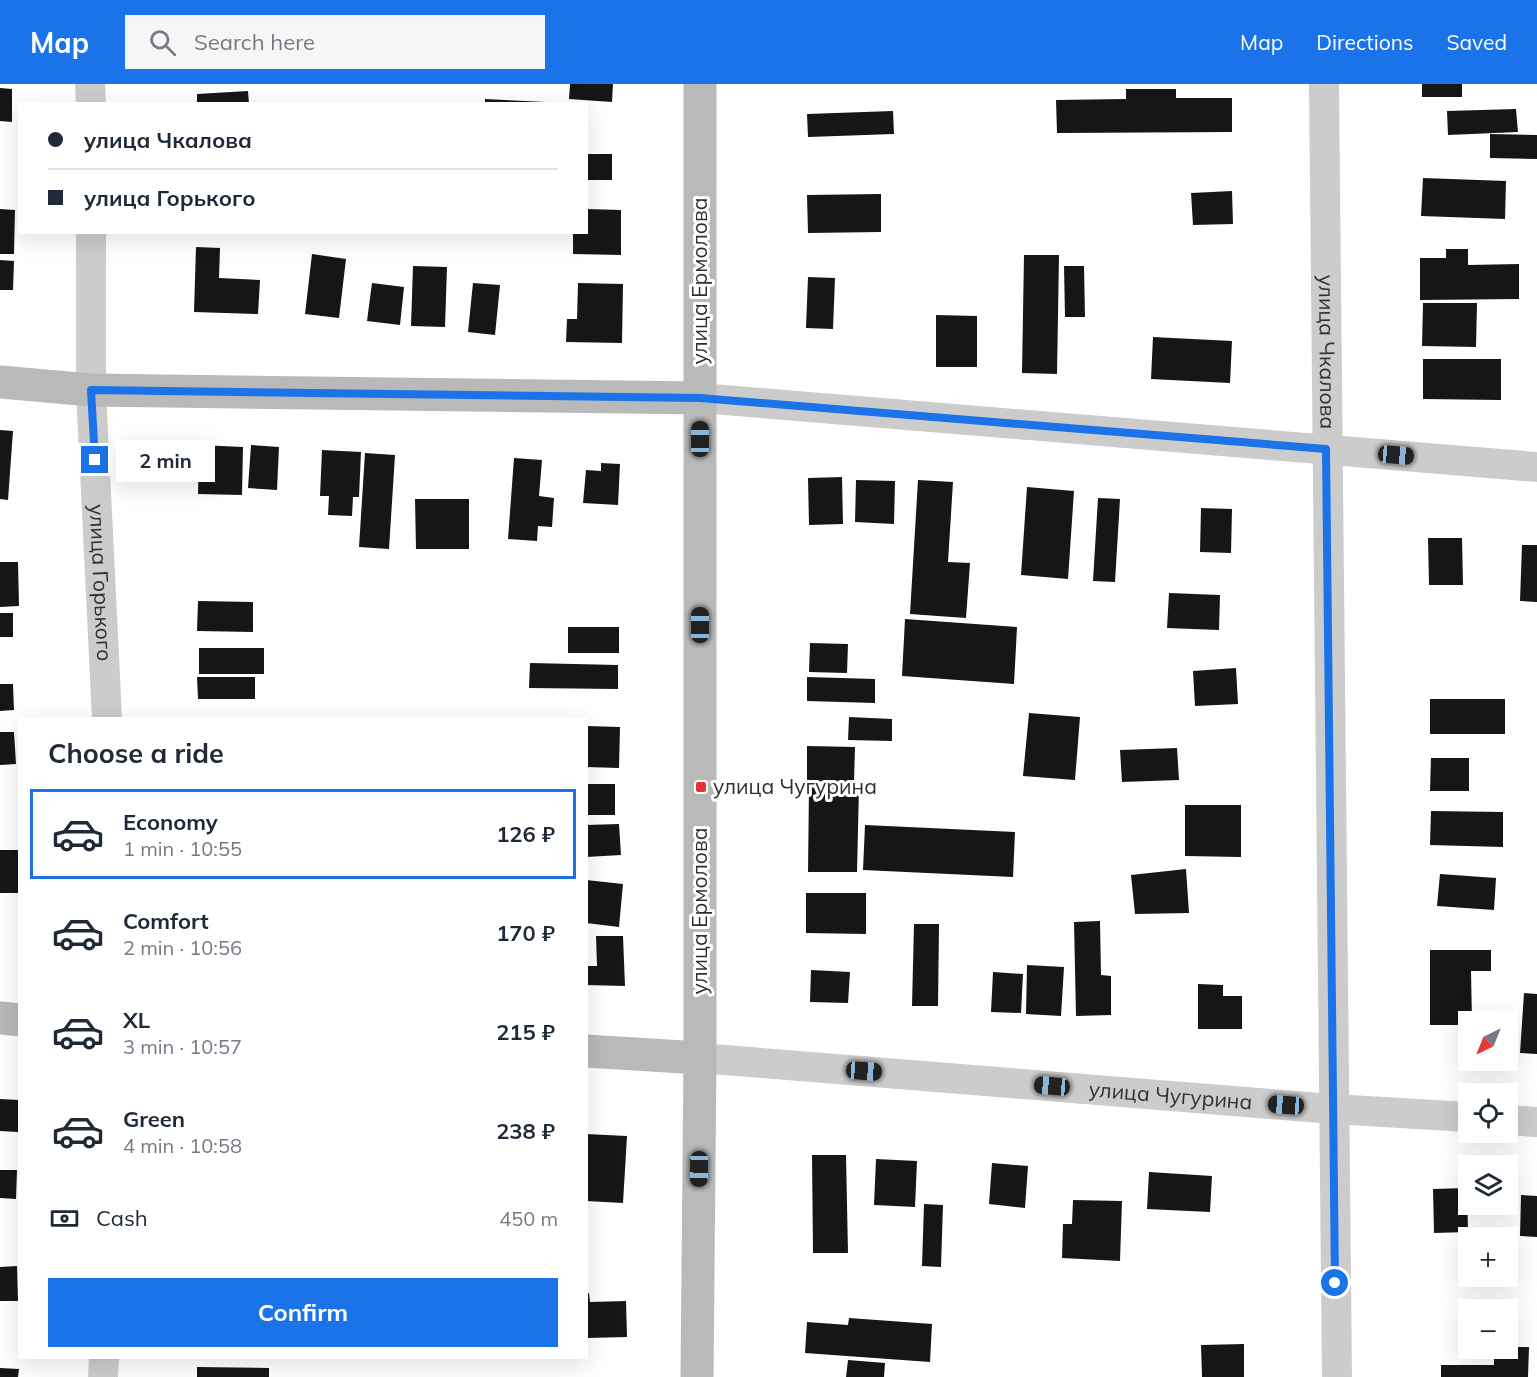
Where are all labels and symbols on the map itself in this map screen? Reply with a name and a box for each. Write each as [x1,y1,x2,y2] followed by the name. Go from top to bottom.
[686,197,712,365] street label: улица Ермолова
[1314,275,1341,429] street label: улица Чкалова
[691,421,709,457] car
[116,439,215,481] callout: 2 min
[1377,444,1415,466] car
[81,446,108,473] route end
[85,503,118,662] street label: улица Горького
[691,607,709,643] car
[713,773,877,799] place label: улица Чугурина
[694,780,708,794] marker: улица Чугурина
[686,827,712,995] street label: улица Ермолова
[1458,1011,1518,1071] north arrow
[845,1061,883,1081] car
[1033,1075,1071,1097] car
[1088,1075,1253,1114] street label: улица Чугурина
[1267,1095,1305,1115] car
[690,1151,708,1187] car
[1321,1269,1348,1296] route start

